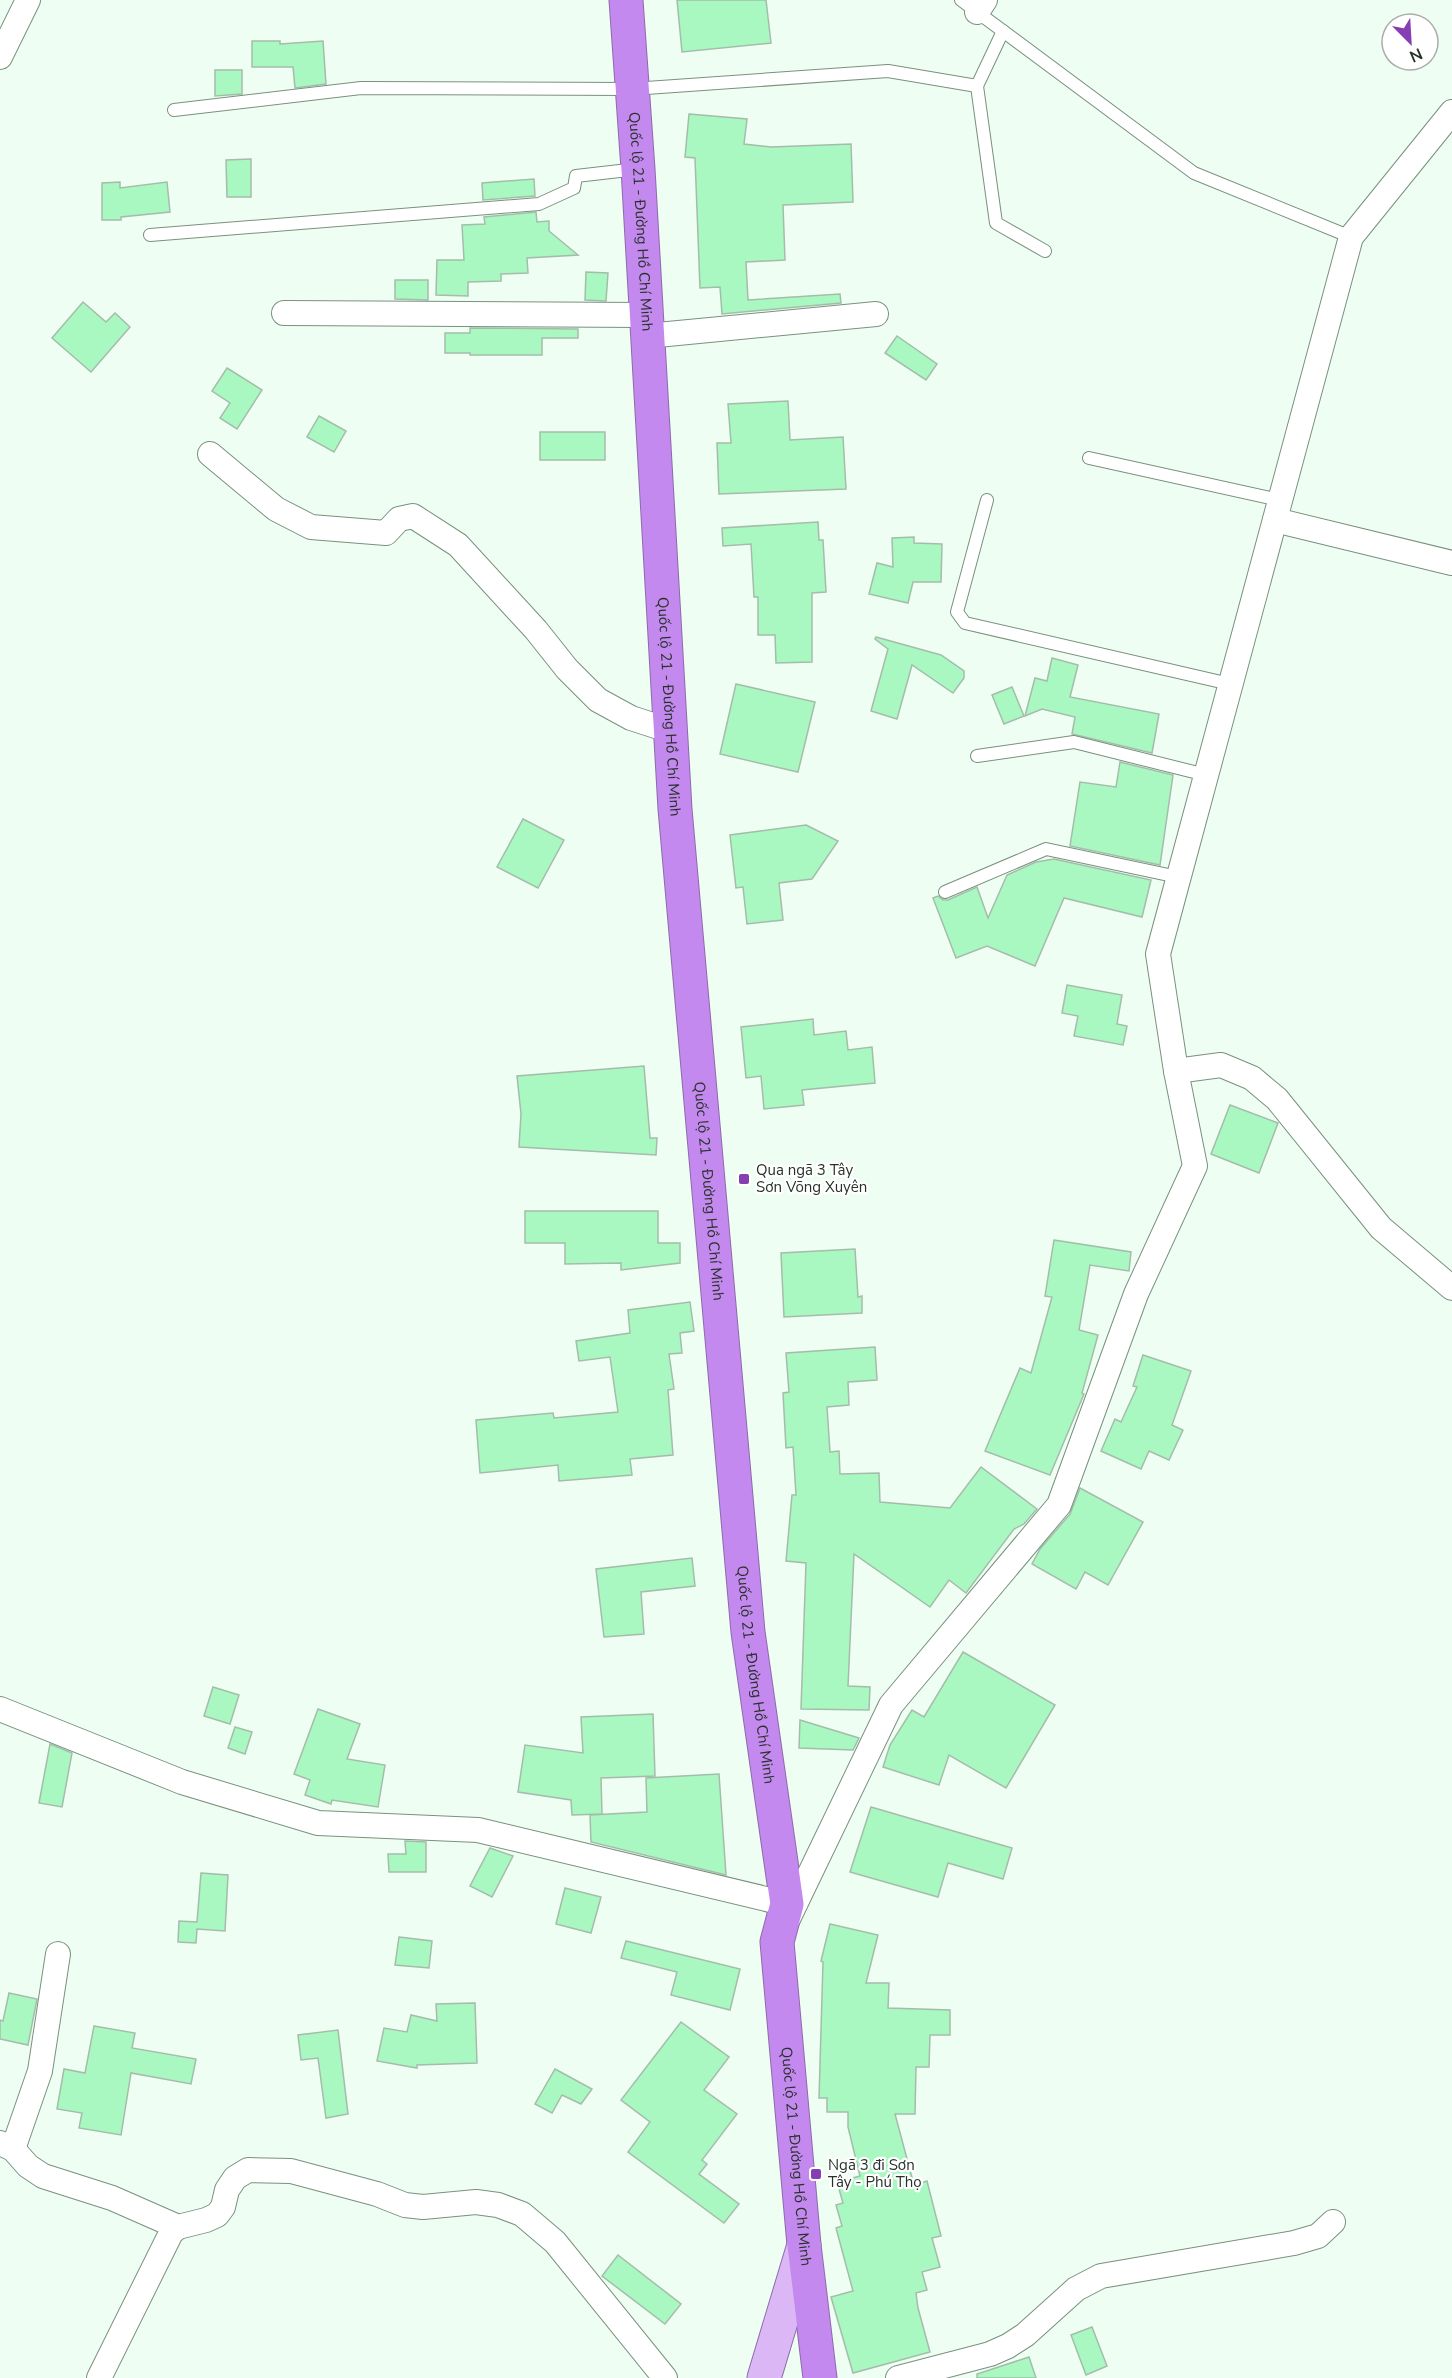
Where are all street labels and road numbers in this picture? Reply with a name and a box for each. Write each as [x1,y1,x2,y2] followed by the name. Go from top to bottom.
[624,111,657,332] street label: Quốc lộ 21 - Đường Hồ Chí Minh
[653,596,686,817] street label: Quốc lộ 21 - Đường Hồ Chí Minh
[689,1081,729,1301] street label: Quốc lộ 21 - Đường Hồ Chí Minh
[732,1565,780,1785] street label: Quốc lộ 21 - Đường Hồ Chí Minh
[776,2046,816,2267] street label: Quốc lộ 21 - Đường Hồ Chí Minh

